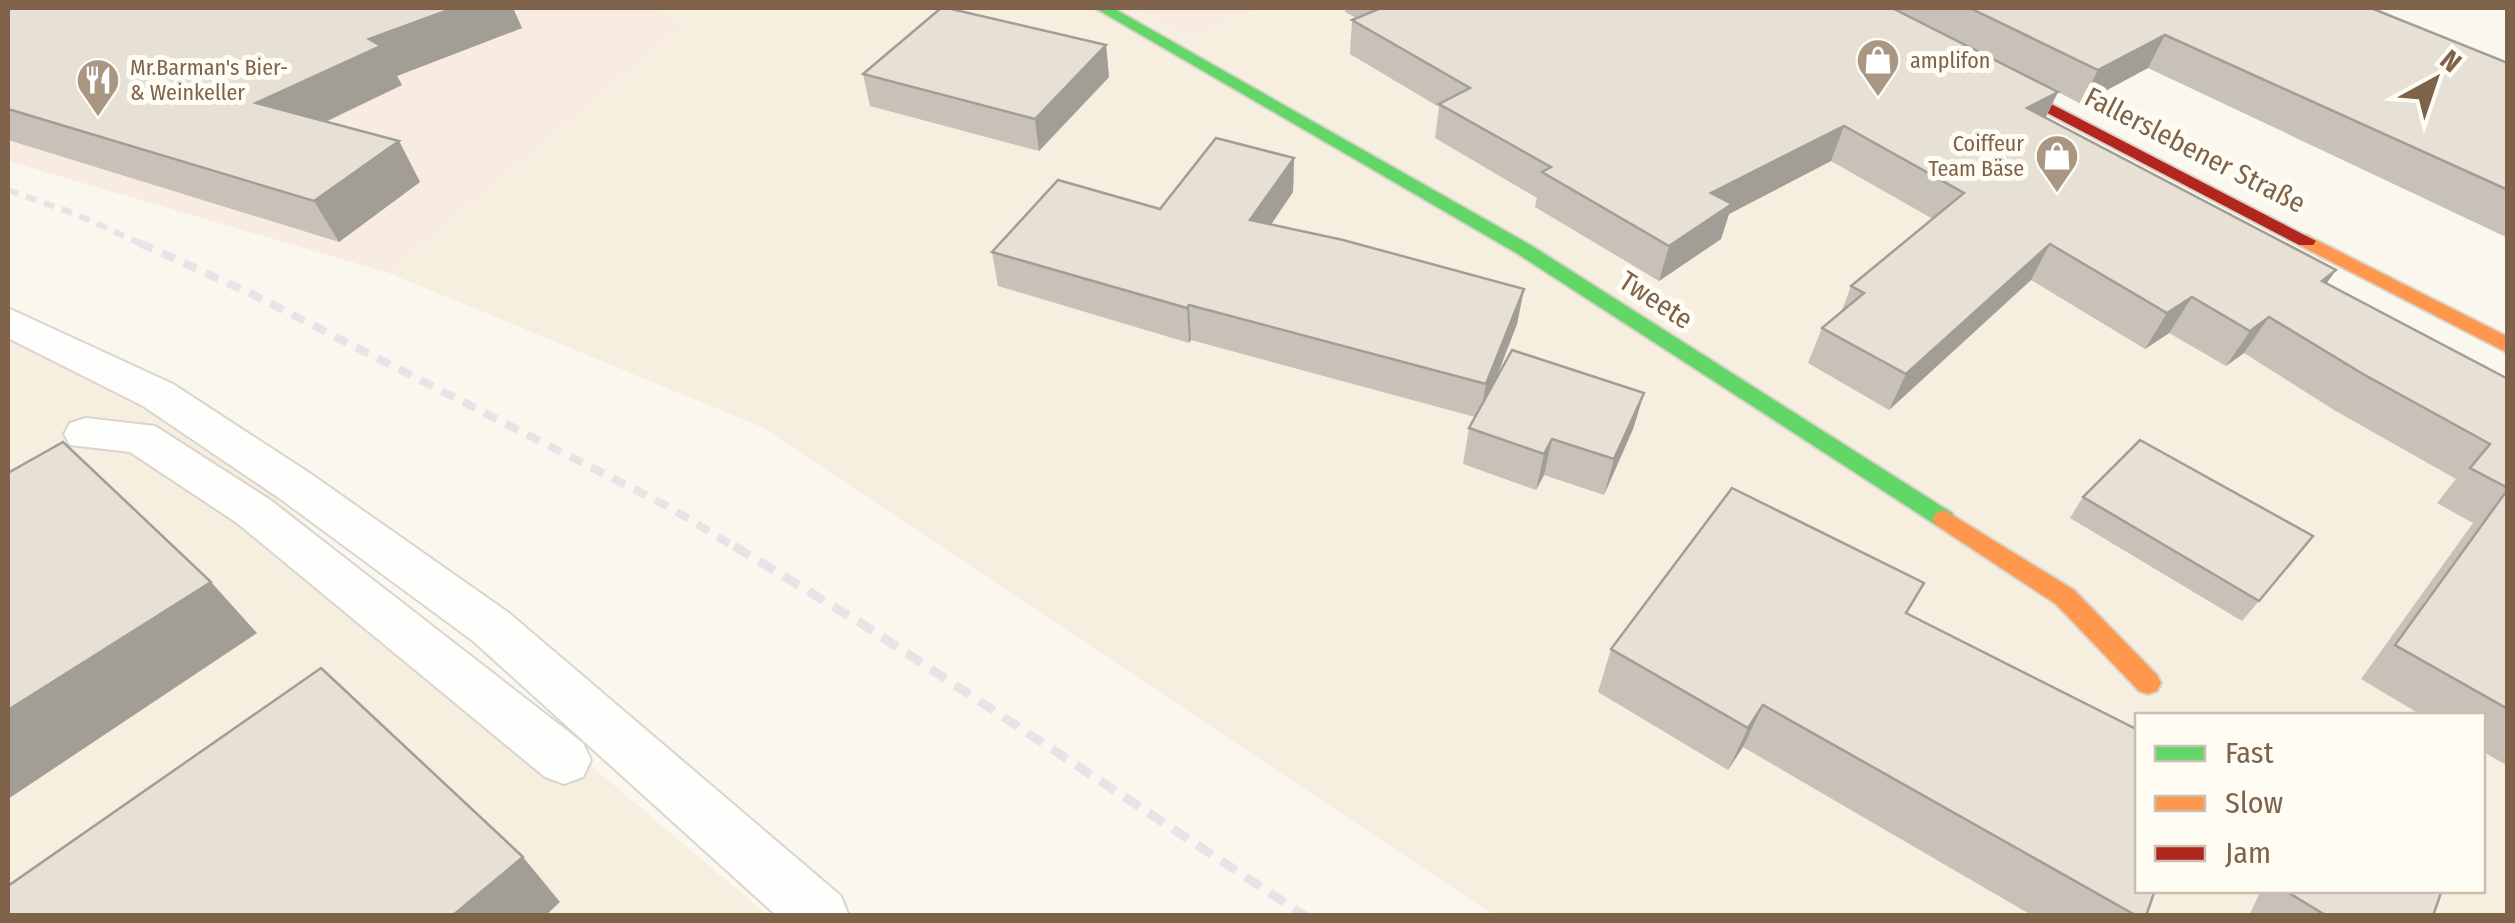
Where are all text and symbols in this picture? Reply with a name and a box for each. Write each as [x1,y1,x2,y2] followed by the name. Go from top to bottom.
[2385,30,2485,130] north arrow
[1855,37,1901,98] shop icon: amplifon
[2434,43,2468,79] text: N
[1910,47,1990,74] place label: amplifon
[130,54,288,106] place label: Mr.Barman's Bier- & Weinkeller
[75,57,121,118] restaurant icon: Mr.Barman's Bier- & Weinkeller
[2079,80,2311,220] street label: Fallerslebener Straße
[1929,130,2024,182] place label: Coiffeur Team Bäse
[2034,133,2080,194] shop icon: Coiffeur Team Bäse
[1613,264,1699,336] street label: Tweete
[2135,713,2485,893] legend
[2225,735,2274,771] text: Fast
[2225,785,2283,821] text: Slow
[2225,835,2271,871] text: Jam

